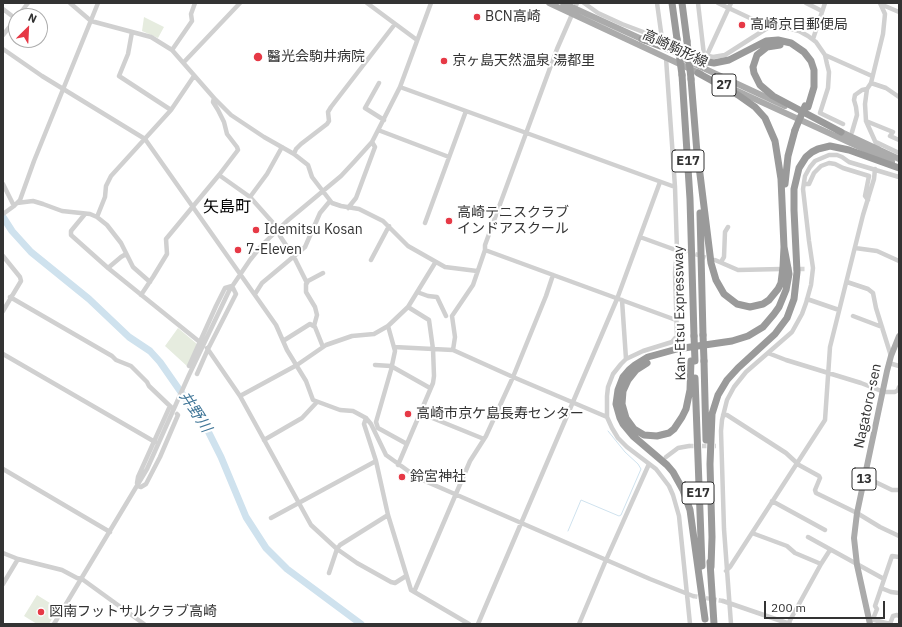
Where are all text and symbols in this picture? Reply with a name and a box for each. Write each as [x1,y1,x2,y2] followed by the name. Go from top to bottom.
[8,8,48,48] north arrow
[485,9,541,25] place label: BCN高崎
[26,10,39,26] text: N
[472,12,482,22] marker: BCN高崎
[750,17,848,33] place label: 高崎京目郵便局
[737,20,747,30] marker: 高崎京目郵便局
[640,27,710,71] street label: 高崎駒形線
[267,49,365,65] place label: 醫光会駒井病院
[252,51,264,63] marker: 醫光会駒井病院
[452,53,595,69] place label: 京ヶ島天然温泉 湯都里
[439,56,449,66] marker: 京ヶ島天然温泉 湯都里
[712,74,736,96] road number: 27
[672,150,704,172] road number: E17
[203,197,251,217] district label: 矢島町
[457,205,569,238] place label: 高崎テニスクラブ インドアスクール
[444,216,454,226] marker: 高崎テニスクラブ インドアスクール
[264,222,363,238] place label: Idemitsu Kosan
[251,225,261,235] marker: Idemitsu Kosan
[246,242,302,258] place label: 7-Eleven
[233,245,243,255] marker: 7-Eleven
[670,245,690,381] street label: Kan-Etsu Expressway
[851,362,885,450] street label: Nagatoro-sen
[175,388,215,436] water label: 井野川
[416,406,584,422] place label: 高崎市京ケ島長寿センター
[403,409,413,419] marker: 高崎市京ケ島長寿センター
[852,468,876,490] road number: 13
[410,469,466,485] place label: 鈴宮神社
[397,472,407,482] marker: 鈴宮神社
[682,482,714,504] road number: E17
[766,593,887,619] scale bar
[771,600,806,615] text: 200 m
[49,604,217,620] place label: 図南フットサルクラブ高崎
[36,607,46,617] marker: 図南フットサルクラブ高崎

